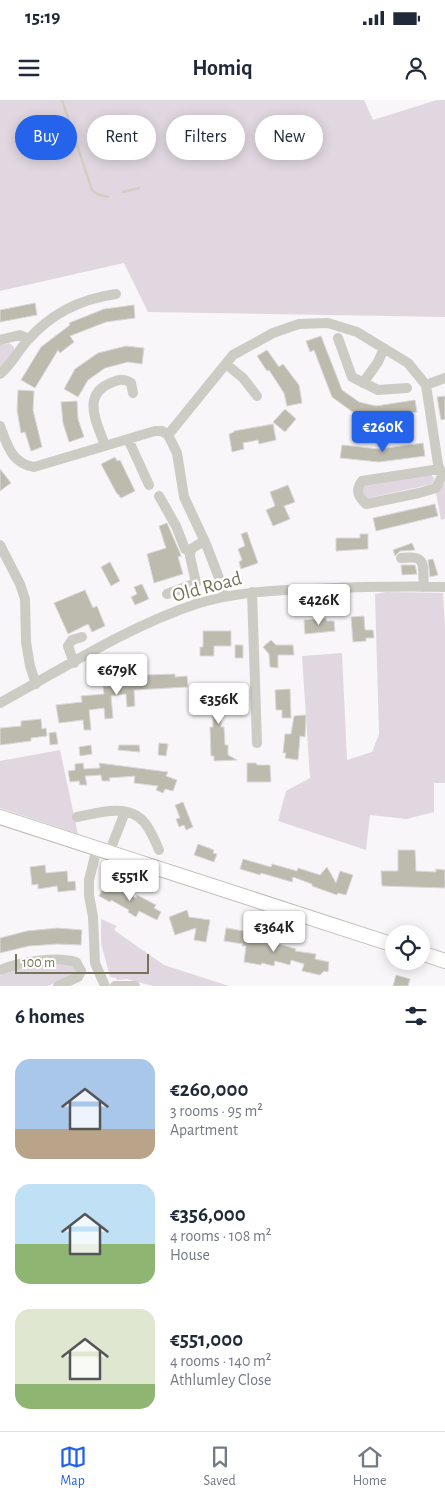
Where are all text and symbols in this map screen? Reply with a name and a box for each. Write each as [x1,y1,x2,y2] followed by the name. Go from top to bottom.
[25,8,60,27] text: 15:19
[15,54,43,82] icon: menu
[402,54,430,82] icon: person
[192,57,253,79] text: Homiq
[15,115,77,160] chip: Buy
[87,115,156,160] chip: Rent
[166,115,245,160] chip: Filters
[255,115,323,160] chip: New
[348,410,418,453] pin: €260K
[363,419,403,435] text: €260K
[170,568,244,606] street label: Old Road
[284,584,354,626] pin: €426K
[299,592,339,608] text: €426K
[82,654,152,696] pin: €679K
[97,662,137,678] text: €679K
[184,682,254,725] pin: €356K
[200,691,238,707] text: €356K
[95,860,165,902] pin: €551K
[112,868,148,884] text: €551K
[239,910,309,953] pin: €364K
[254,919,294,935] text: €364K
[385,925,430,970] map controls
[385,925,430,970] button: locate
[15,951,149,974] scale bar
[22,956,55,970] text: 100 m
[402,1002,430,1030] icon: filters
[15,1006,85,1027] text: 6 homes
[55,1079,115,1139] icon: home
[170,1079,248,1100] text: €260,000
[170,1103,263,1119] text: 3 rooms · 95 m²
[170,1122,238,1138] text: Apartment
[55,1204,115,1264] icon: home
[170,1204,246,1225] text: €356,000
[170,1228,271,1244] text: 4 rooms · 108 m²
[170,1247,210,1263] text: House
[55,1329,115,1389] icon: home
[170,1329,243,1350] text: €551,000
[170,1353,271,1369] text: 4 rooms · 140 m²
[170,1372,271,1388] text: Athlumley Close
[59,1443,87,1490] tab: Map
[204,1443,236,1490] tab: Saved
[353,1443,386,1490] tab: Home

